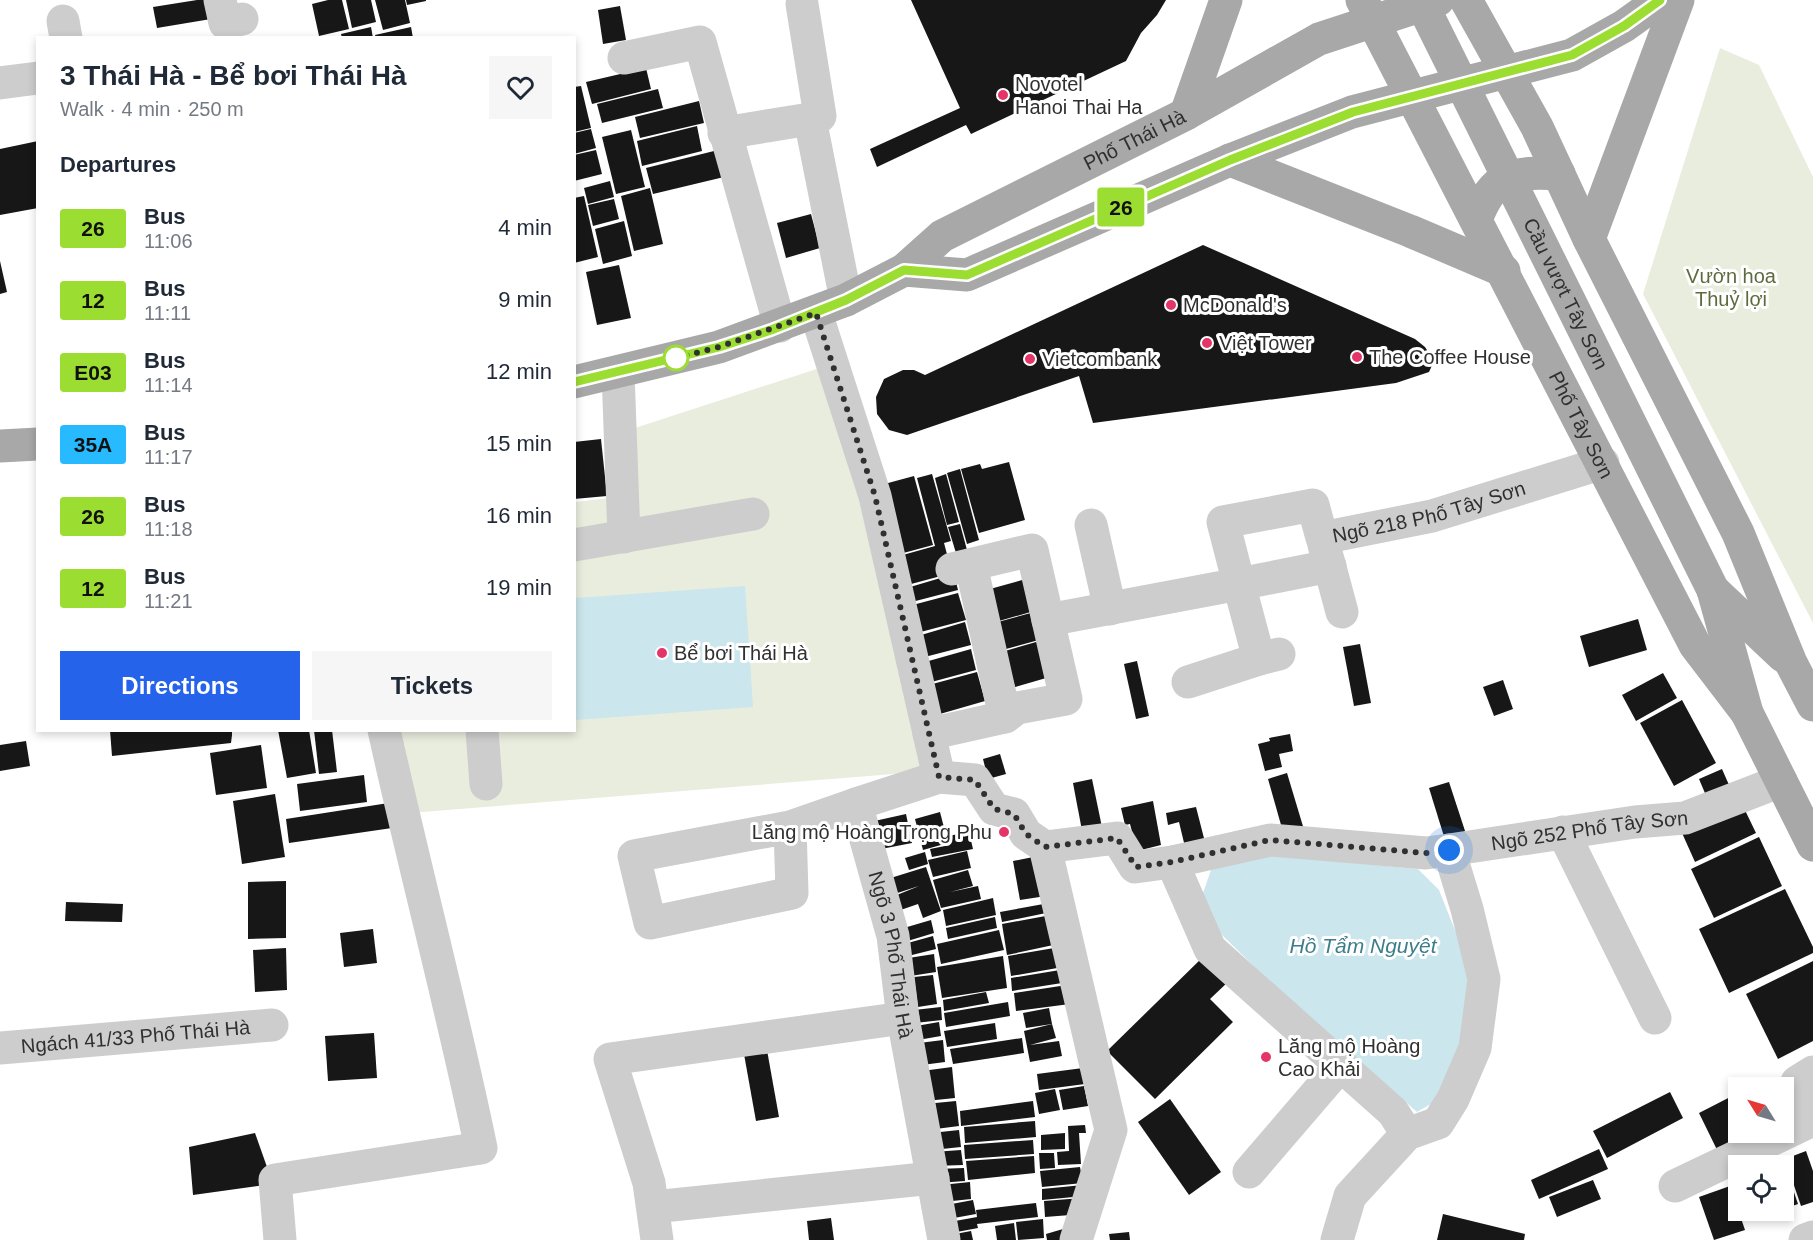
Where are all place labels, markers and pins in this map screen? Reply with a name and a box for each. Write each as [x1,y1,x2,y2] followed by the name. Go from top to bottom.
[1015,73,1143,118] place label: Novotel Hanoi Thai Ha
[996,88,1010,102] marker: Novotel Hanoi Thai Ha
[1183,294,1287,316] place label: McDonald's
[1164,298,1178,312] marker: McDonald's
[1219,332,1312,354] place label: Việt Tower
[1200,336,1214,350] marker: Việt Tower
[663,345,689,371] unlabelled marker
[1369,346,1531,368] place label: The Coffee House
[1042,348,1158,370] place label: Vietcombank
[1350,350,1364,364] marker: The Coffee House
[1023,352,1037,366] marker: Vietcombank
[674,642,809,664] place label: Bể bơi Thái Hà
[655,646,669,660] marker: Bể bơi Thái Hà
[752,821,992,843] place label: Lăng mộ Hoàng Trọng Phu
[997,825,1011,839] marker: Lăng mộ Hoàng Trọng Phu
[1278,1035,1420,1080] place label: Lăng mộ Hoàng Cao Khải
[1259,1050,1273,1064] marker: Lăng mộ Hoàng Cao Khải

